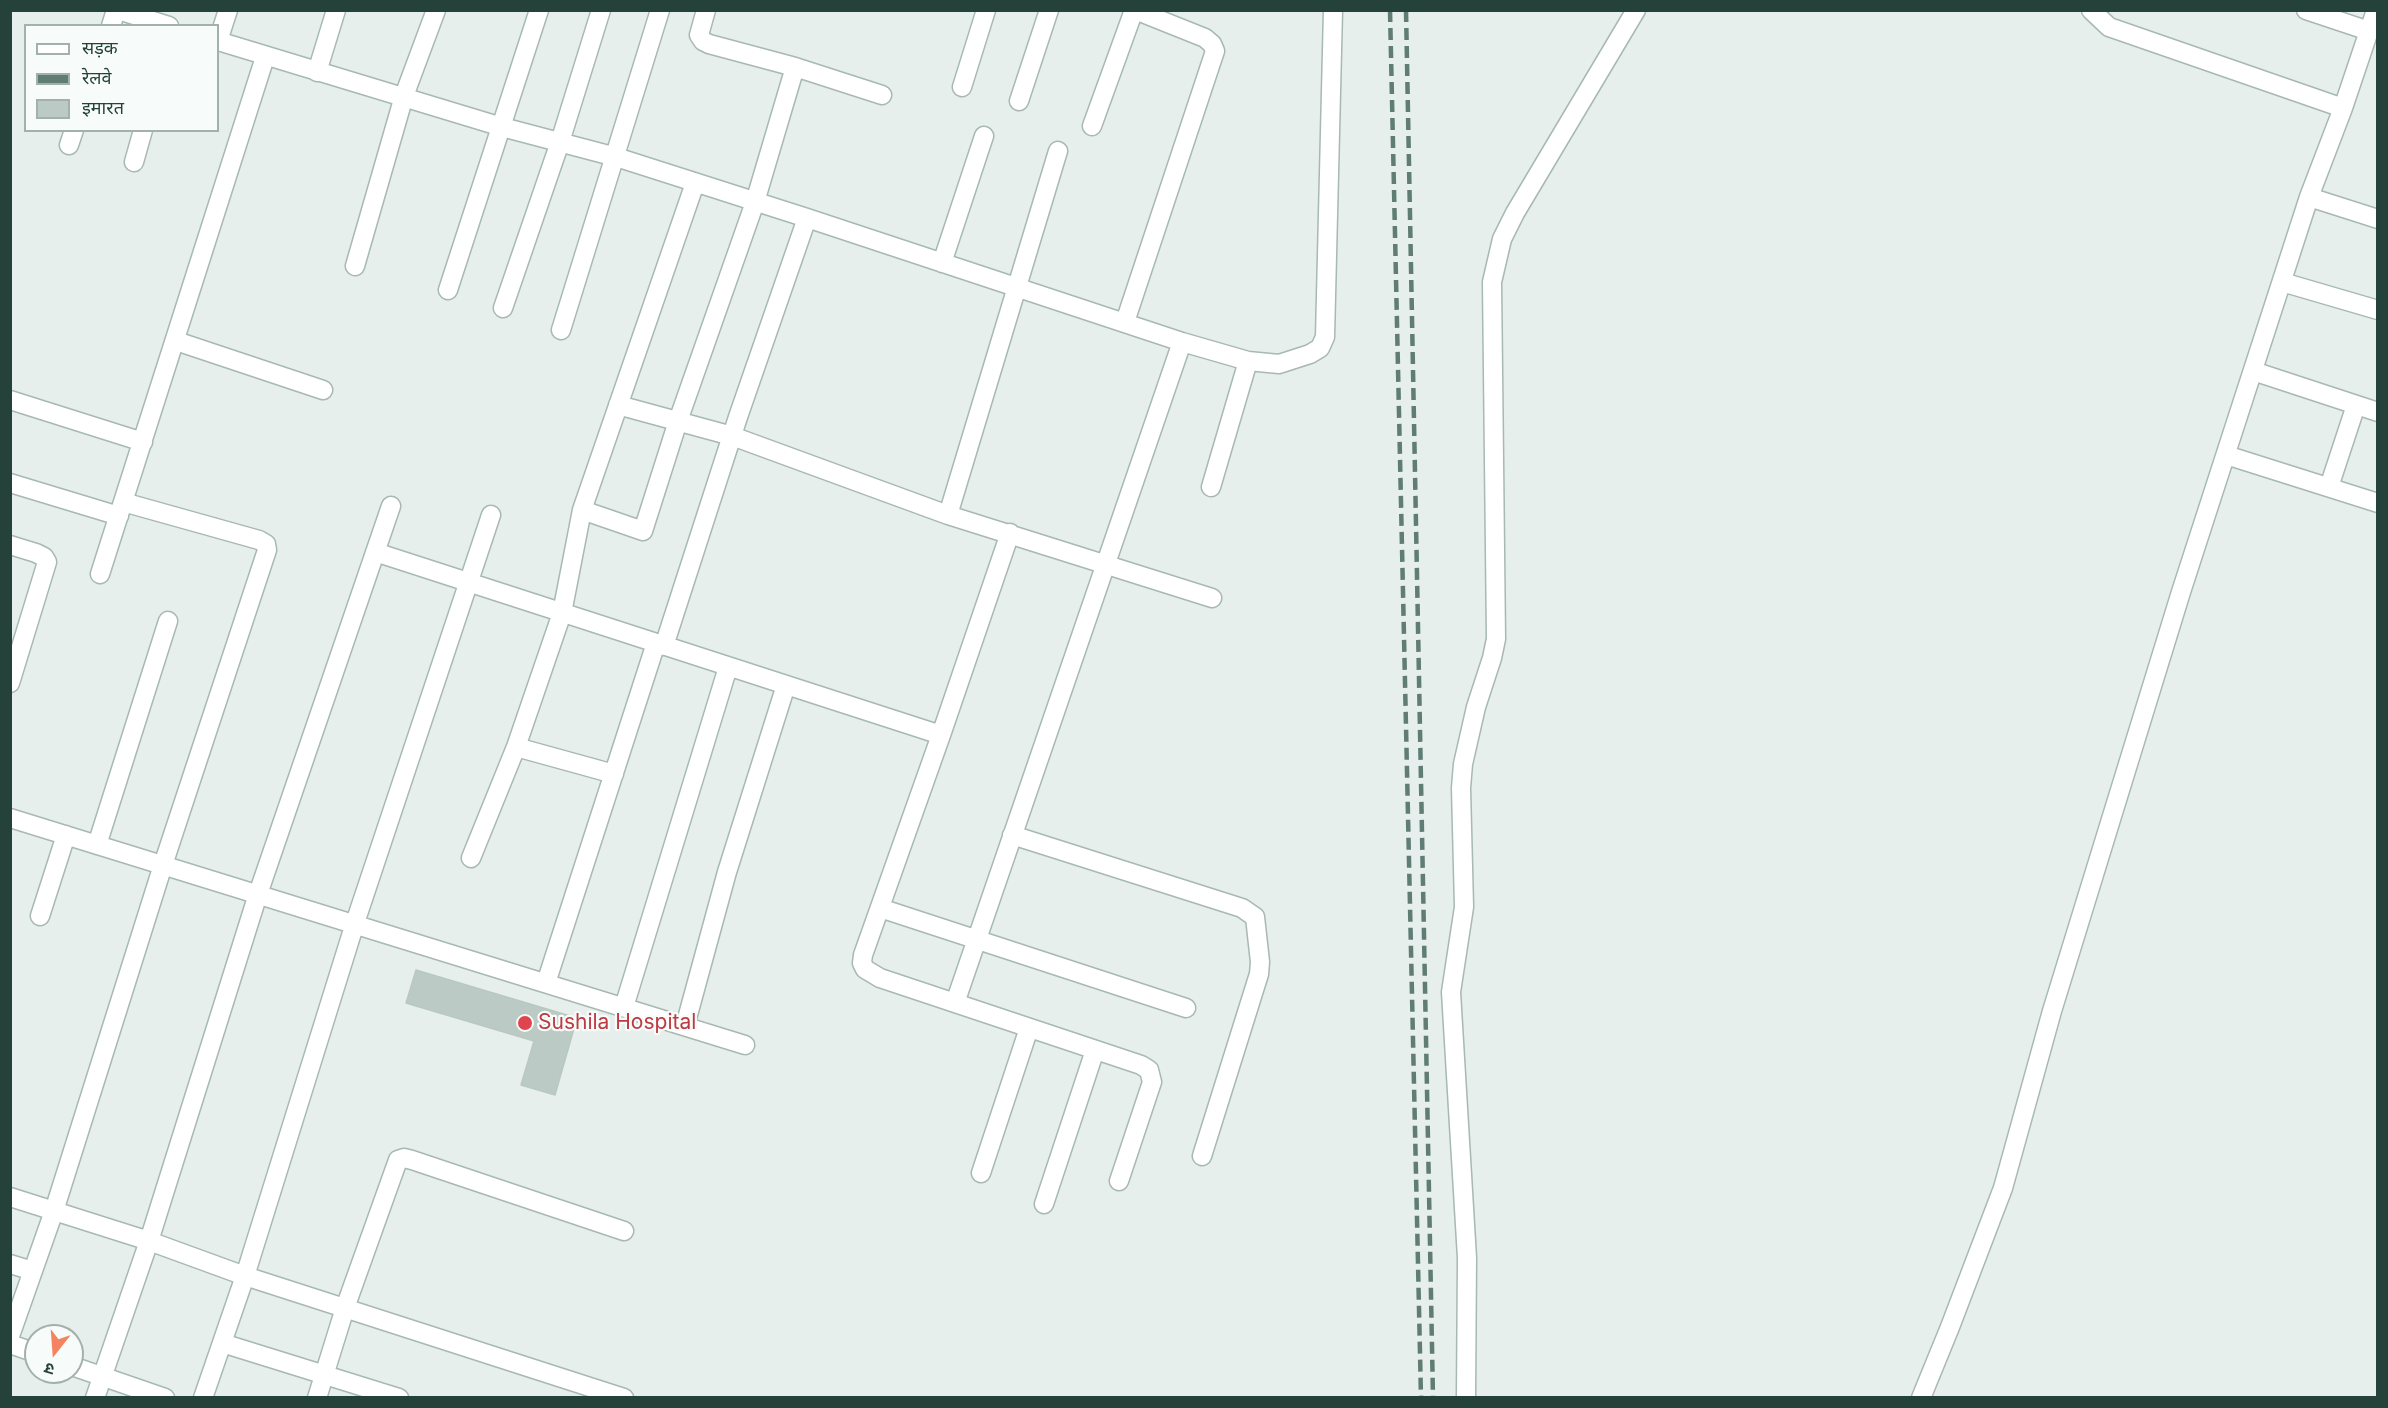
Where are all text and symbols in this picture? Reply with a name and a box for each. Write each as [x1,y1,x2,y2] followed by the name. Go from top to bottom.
[24,24,219,132] legend
[82,37,118,58] text: सड़क
[82,67,112,88] text: रेलवे
[82,97,124,118] text: इमारत
[538,1010,696,1036] place label: Sushila Hospital
[516,1014,534,1032] marker: Sushila Hospital
[24,1324,84,1384] north arrow
[42,1358,57,1380] text: उ

